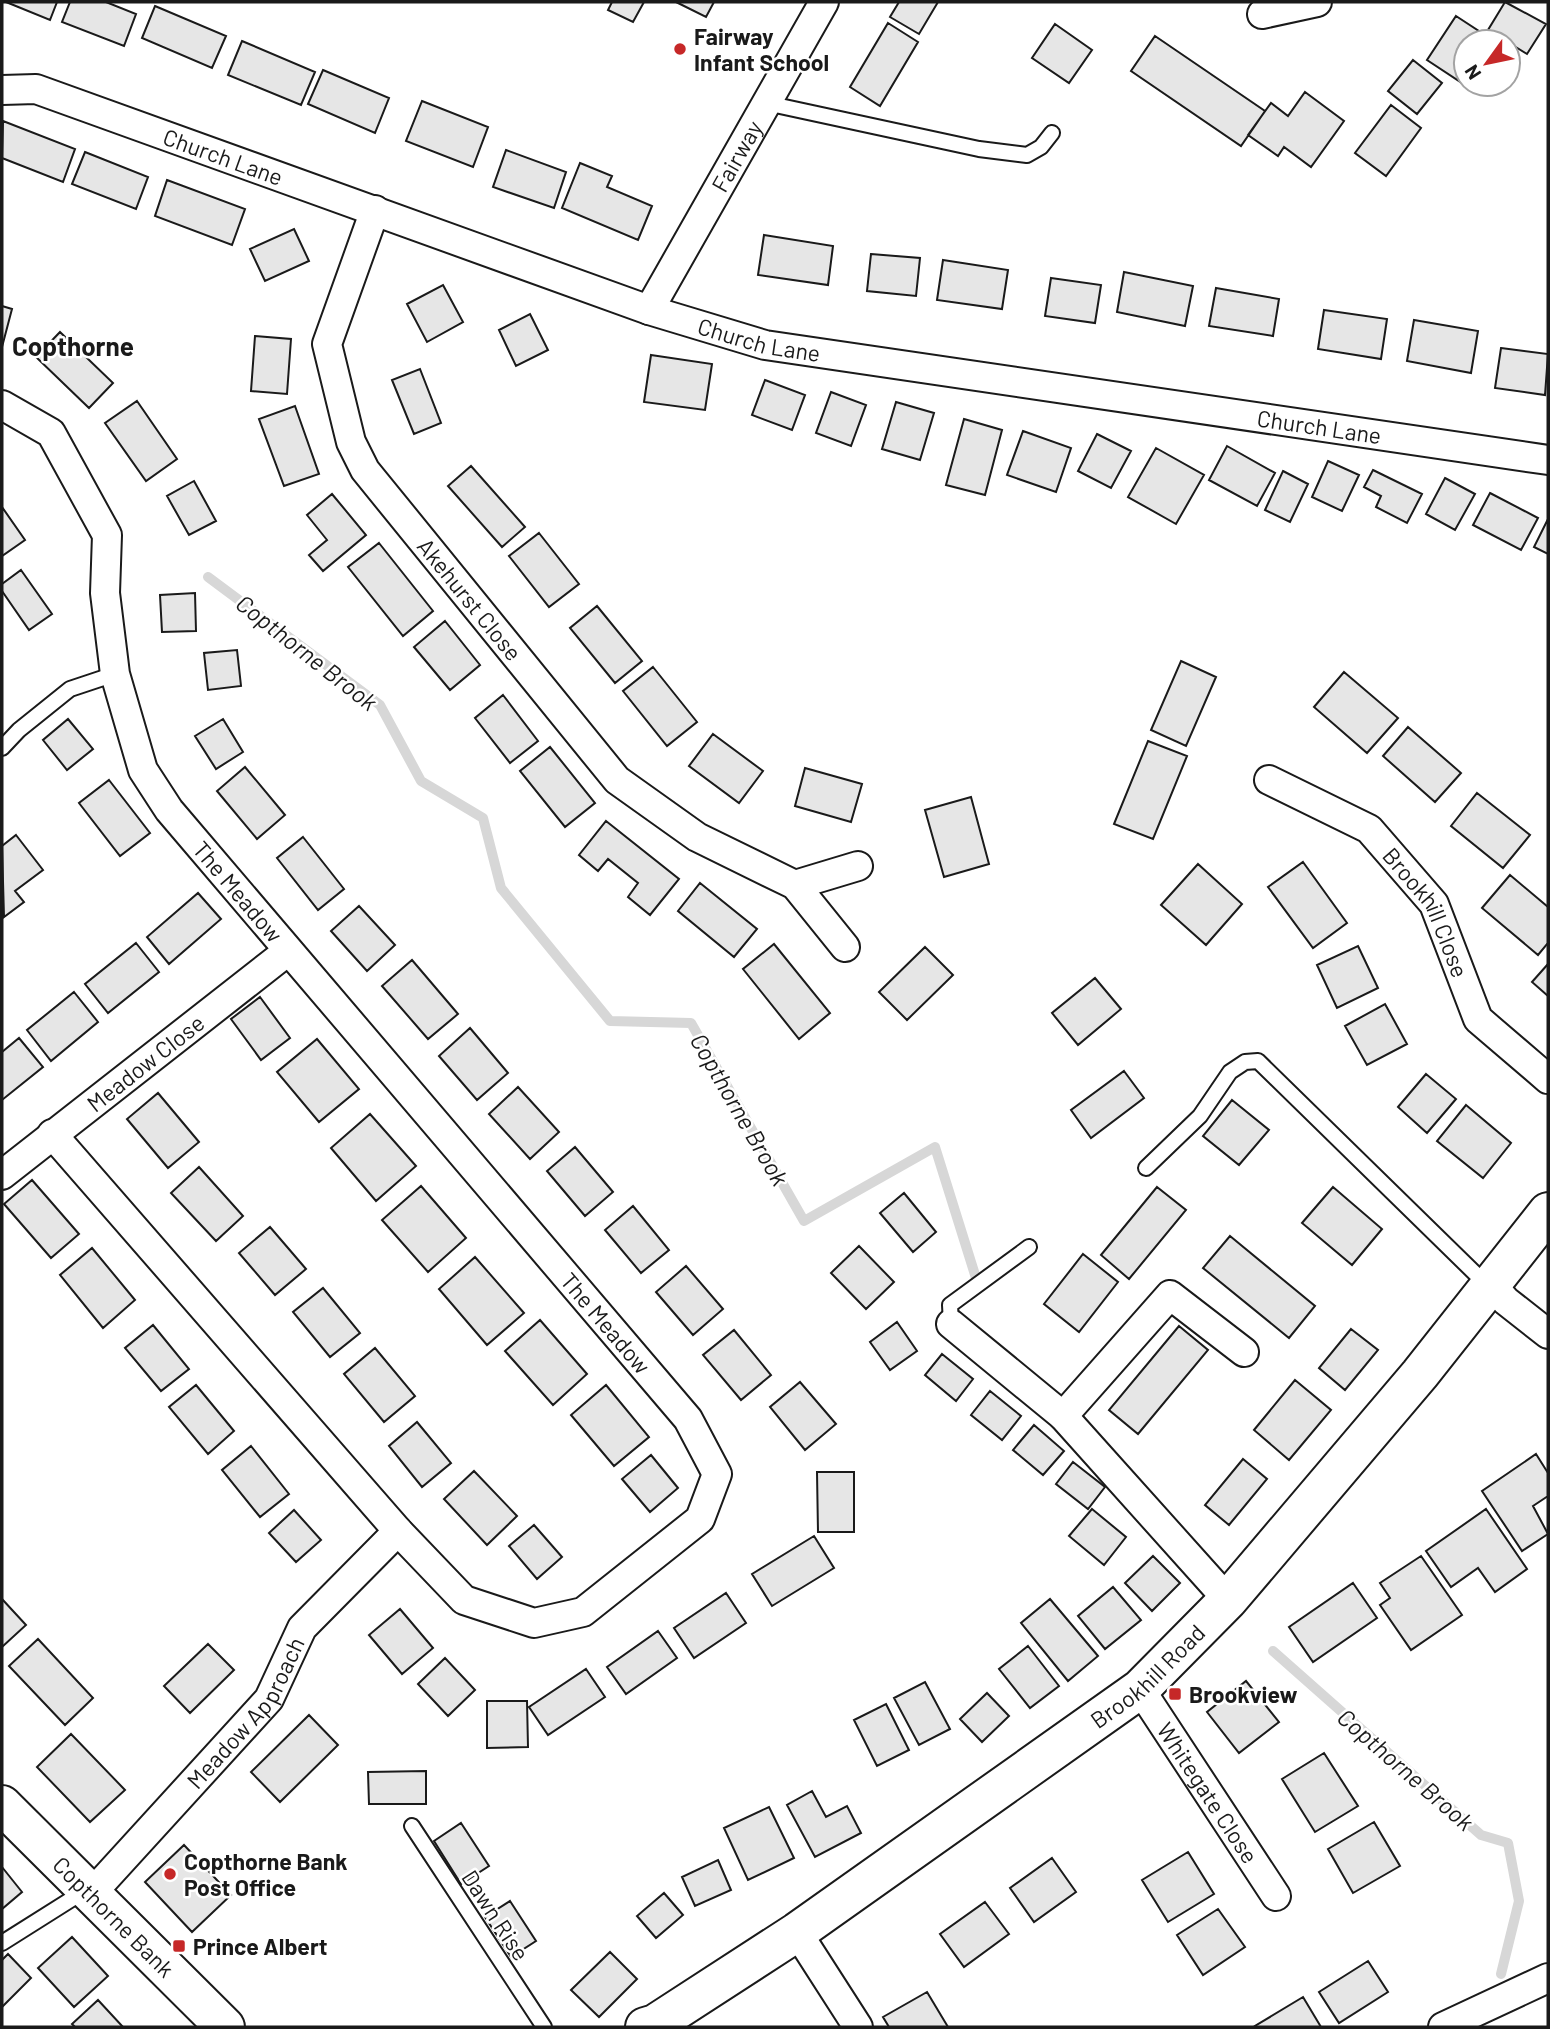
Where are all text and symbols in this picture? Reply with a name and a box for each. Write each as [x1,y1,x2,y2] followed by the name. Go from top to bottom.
[694,22,829,76] place label: Fairway Infant School
[1452,28,1522,98] north arrow
[672,41,688,57] marker: Fairway Infant School
[1459,61,1485,84] text: N
[705,115,768,197] street label: Fairway
[160,122,287,191] street label: Church Lane
[694,312,822,367] street label: Church Lane
[12,330,134,361] district label: Copthorne
[1255,403,1383,449] street label: Church Lane
[412,532,528,666] street label: Akehurst Close
[231,588,384,716] water label: Copthorne Brook
[187,835,289,948] street label: The Meadow
[1377,841,1475,981] street label: Brookhill Close
[81,1008,210,1117] street label: Meadow Close
[685,1028,796,1191] water label: Copthorne Brook
[555,1267,657,1379] street label: The Meadow
[1085,1618,1210,1734] street label: Brookhill Road
[181,1633,310,1794] street label: Meadow Approach
[1189,1680,1297,1708] place label: Brookview
[1167,1686,1183,1702] marker: Brookview
[1332,1702,1480,1836] water label: Copthorne Brook
[1152,1717,1264,1868] street label: Whitegate Close
[184,1847,348,1901] place label: Copthorne Bank Post Office
[47,1850,180,1983] street label: Copthorne Bank
[456,1864,536,1966] street label: Dawn Rise
[162,1866,178,1882] marker: Copthorne Bank Post Office
[193,1932,328,1960] place label: Prince Albert
[171,1938,187,1954] marker: Prince Albert

